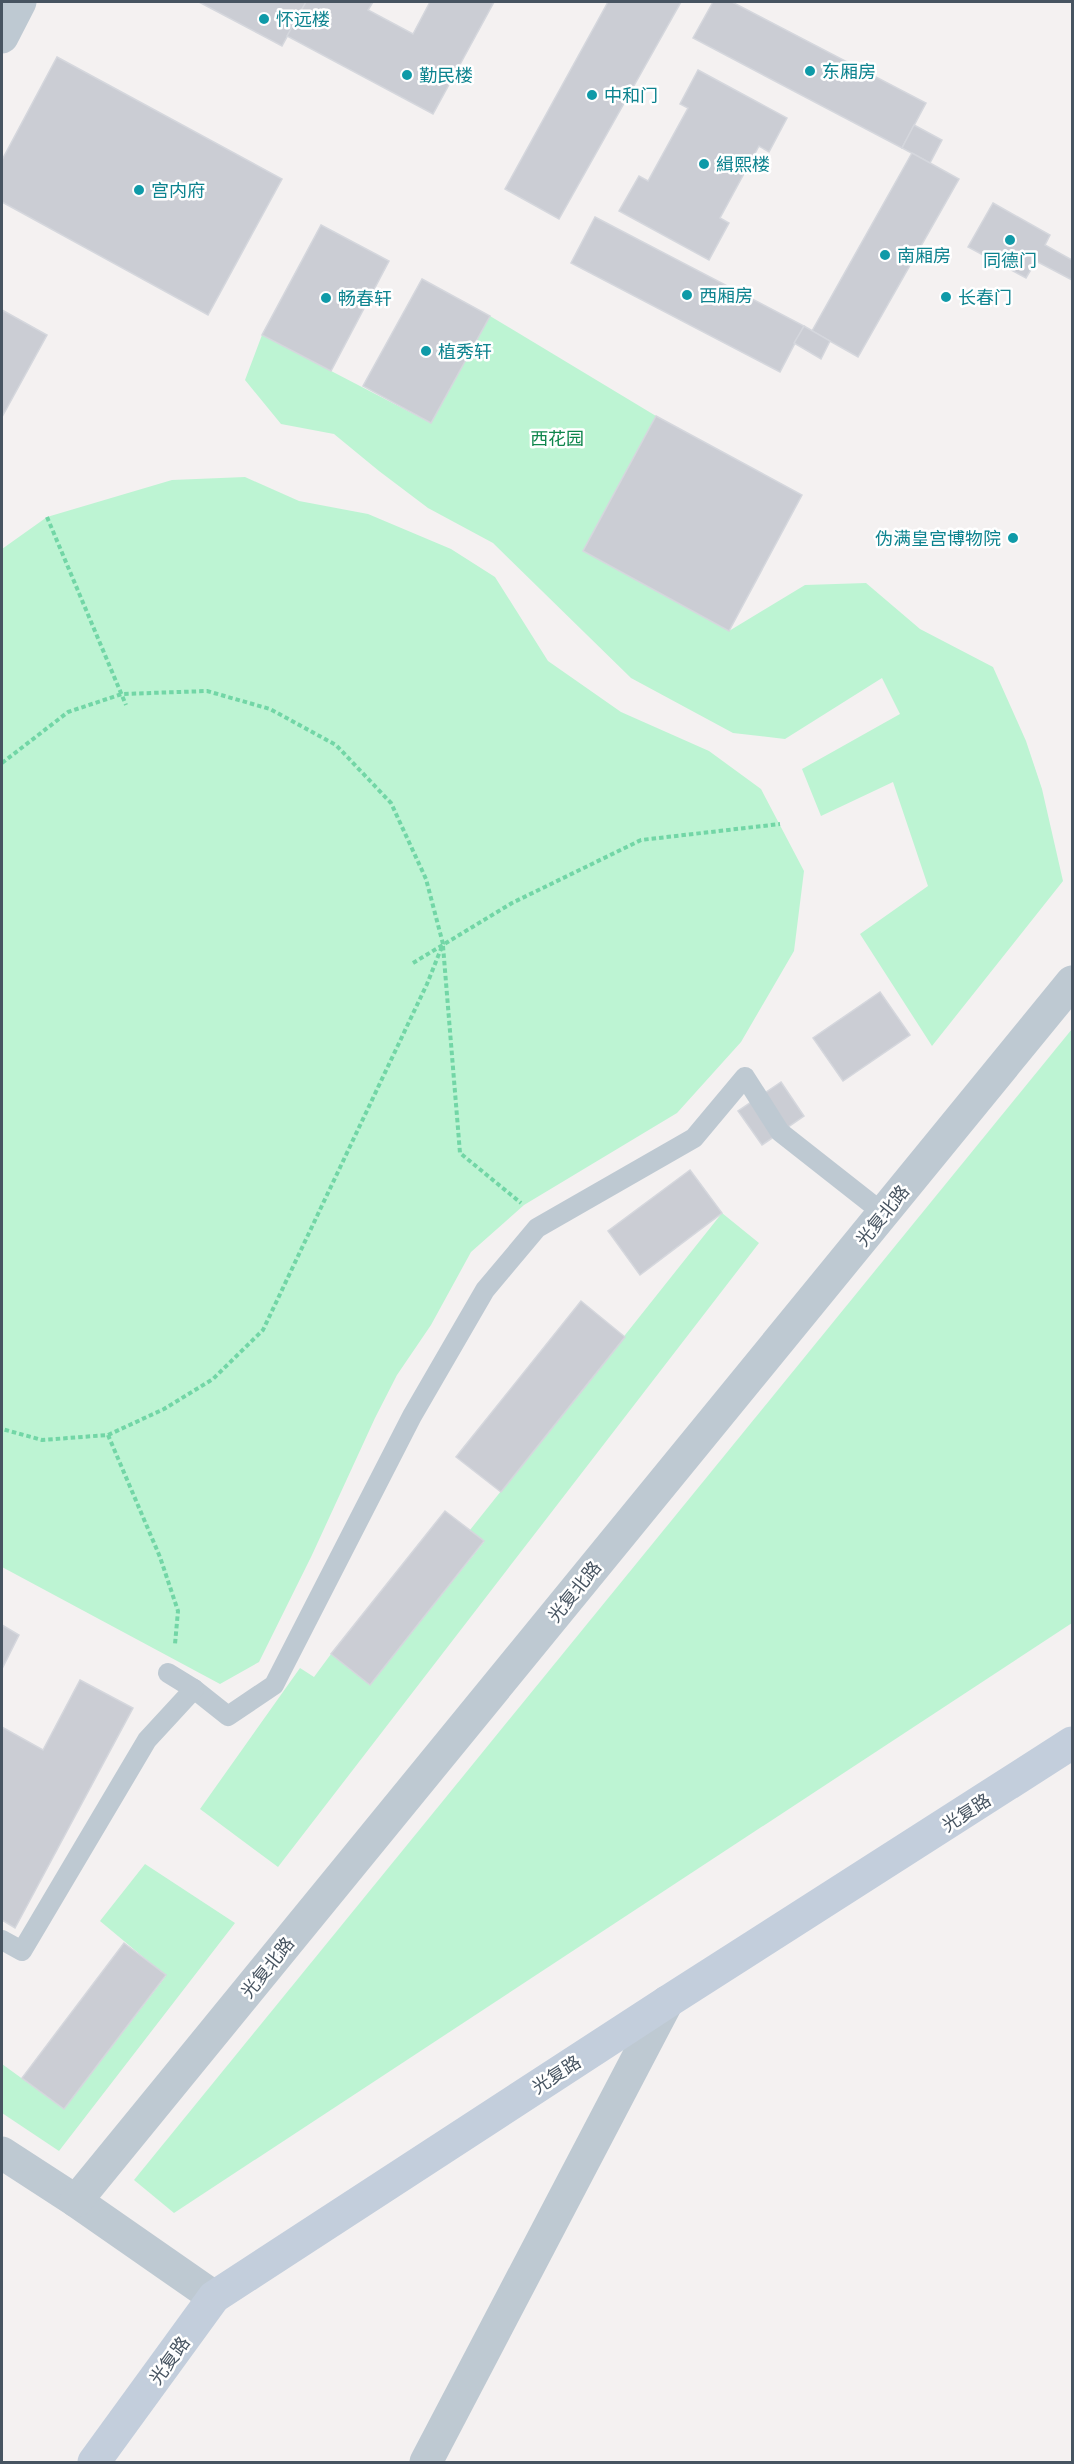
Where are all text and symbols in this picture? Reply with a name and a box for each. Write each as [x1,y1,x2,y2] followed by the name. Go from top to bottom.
[276,7,330,31] place label: 怀远楼
[257,12,271,26] marker: 怀远楼
[822,59,876,83] place label: 东厢房
[419,63,473,87] place label: 勤民楼
[803,64,817,78] marker: 东厢房
[400,68,414,82] marker: 勤民楼
[604,83,658,107] place label: 中和门
[585,88,599,102] marker: 中和门
[716,152,770,176] place label: 緝熙楼
[697,157,711,171] marker: 緝熙楼
[151,178,205,202] place label: 宫内府
[132,183,146,197] marker: 宫内府
[1003,233,1017,247] marker: 同德门
[897,243,951,267] place label: 南厢房
[878,248,892,262] marker: 南厢房
[983,248,1037,272] place label: 同德门
[699,283,753,307] place label: 西厢房
[958,285,1012,309] place label: 长春门
[338,286,392,310] place label: 畅春轩
[680,288,694,302] marker: 西厢房
[939,290,953,304] marker: 长春门
[319,291,333,305] marker: 畅春轩
[438,339,492,363] place label: 植秀轩
[419,344,433,358] marker: 植秀轩
[530,426,584,450] park label: 西花园
[875,526,1001,550] place label: 伪满皇宫博物院
[1006,531,1020,545] marker: 伪满皇宫博物院
[850,1179,914,1251] street label: 光复北路
[542,1555,606,1627] street label: 光复北路
[937,1787,995,1837] street label: 光复路
[235,1931,299,2003] street label: 光复北路
[527,2049,585,2099] street label: 光复路
[143,2331,195,2389] street label: 光复路

